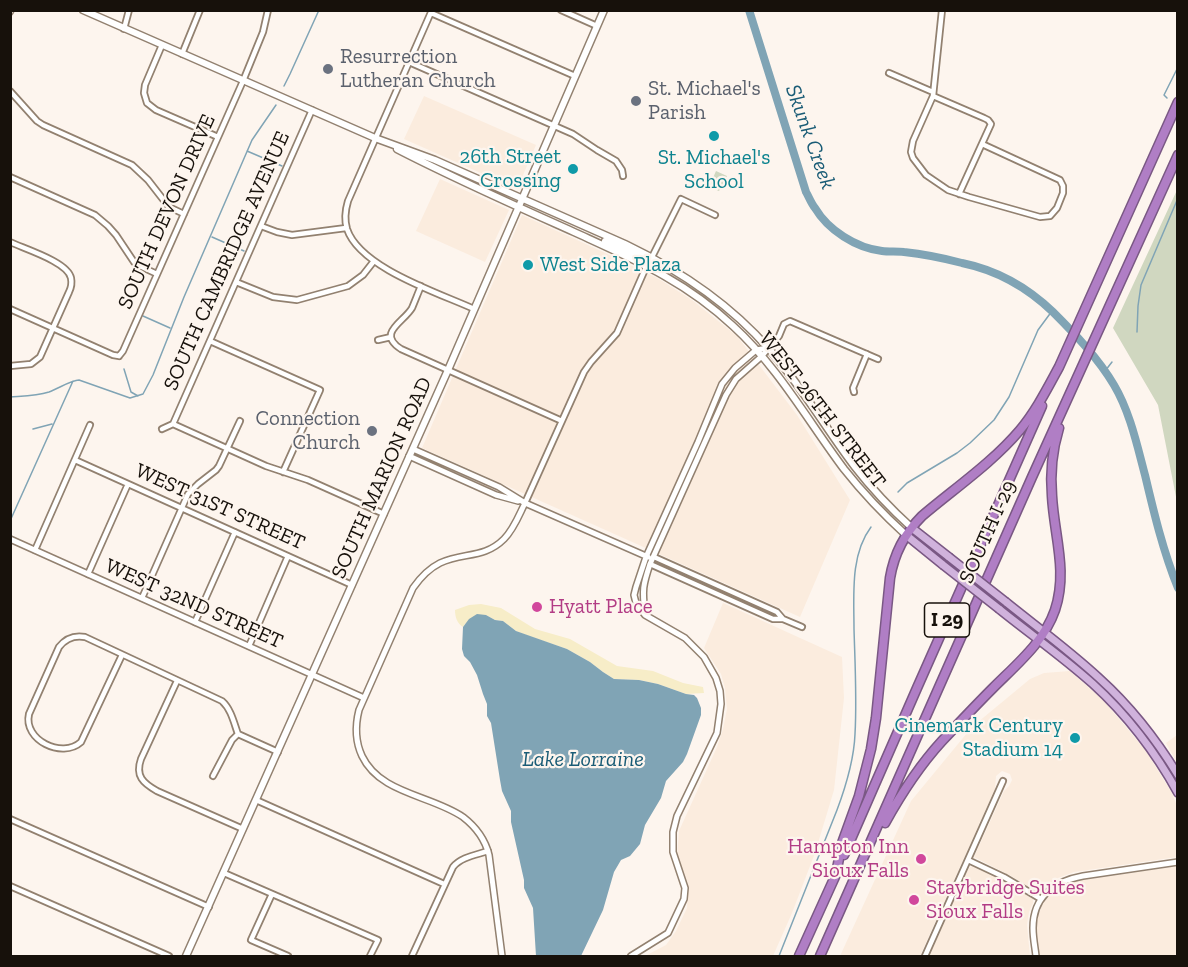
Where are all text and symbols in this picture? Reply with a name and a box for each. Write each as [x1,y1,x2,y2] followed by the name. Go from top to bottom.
[340,44,496,94] place label: Resurrection Lutheran Church
[321,62,335,76] marker: Resurrection Lutheran Church
[648,76,761,126] place label: St. Michael's Parish
[779,81,841,193] water label: Skunk Creek
[629,94,643,108] marker: St. Michael's Parish
[113,111,221,313] street label: SOUTH DEVON DRIVE
[158,128,296,394] street label: SOUTH CAMBRIDGE AVENUE
[707,129,721,143] marker: St. Michael's School
[459,144,561,194] place label: 26th Street Crossing
[658,145,770,195] place label: St. Michael's School
[566,162,580,176] marker: 26th Street Crossing
[540,252,681,278] place label: West Side Plaza
[521,258,535,272] marker: West Side Plaza
[753,327,891,493] street label: WEST 26TH STREET
[326,373,438,583] street label: SOUTH MARION ROAD
[256,406,360,456] place label: Connection Church
[365,424,379,438] marker: Connection Church
[131,458,309,556] street label: WEST 31ST STREET
[954,477,1022,587] street label: SOUTH I-29
[101,553,287,655] street label: WEST 32ND STREET
[549,594,653,620] place label: Hyatt Place
[530,600,544,614] marker: Hyatt Place
[924,603,970,637] road number: I 29
[894,713,1063,763] place label: Cinemark Century Stadium 14
[1068,731,1082,745] marker: Cinemark Century Stadium 14
[522,747,644,773] water label: Lake Lorraine
[787,834,909,884] place label: Hampton Inn Sioux Falls
[914,852,928,866] marker: Hampton Inn Sioux Falls
[926,875,1085,925] place label: Staybridge Suites Sioux Falls
[907,893,921,907] marker: Staybridge Suites Sioux Falls

